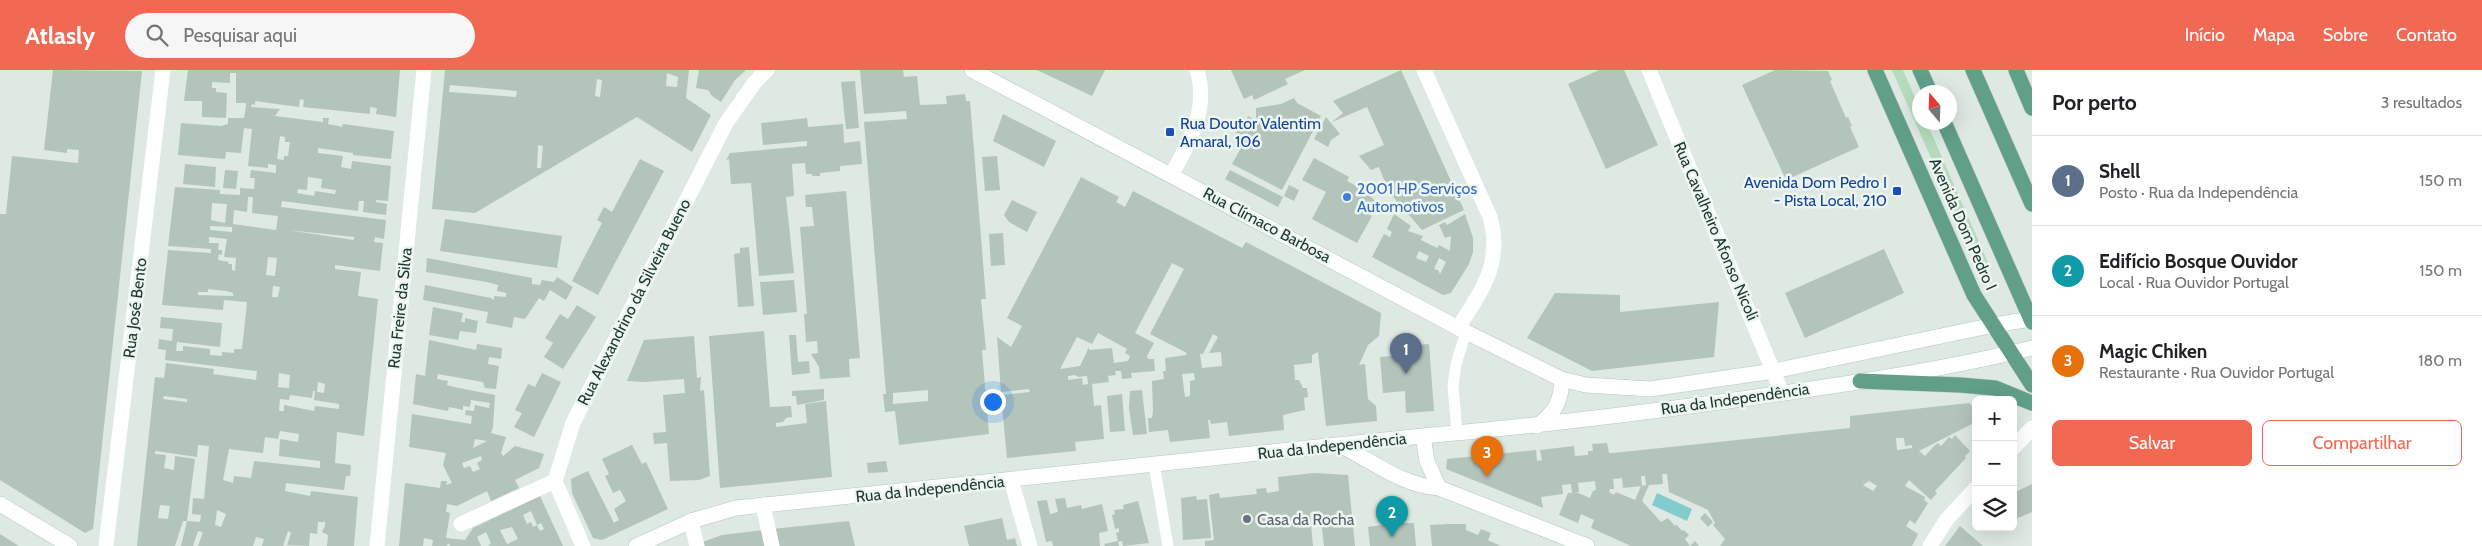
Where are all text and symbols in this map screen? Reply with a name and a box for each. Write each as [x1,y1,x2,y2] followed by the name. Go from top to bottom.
[125,13,475,58] search box
[25,21,95,50] text: Atlasly
[143,21,171,49] icon: search
[183,24,297,47] text: Pesquisar aqui
[2185,24,2225,46] text: Início
[2253,24,2295,46] text: Mapa
[2323,24,2368,46] text: Sobre
[2396,24,2457,46] text: Contato
[1912,85,1957,130] north arrow
[2052,90,2137,115] text: Por perto
[2381,93,2462,112] text: 3 resultados
[1180,114,1321,151] place label: Rua Doutor Valentim Amaral, 106
[1164,126,1176,138] marker: Rua Doutor Valentim Amaral, 106
[1670,139,1762,323] street label: Rua Cavalheiro Afonso Nicoli
[1925,155,2001,293] street label: Avenida Dom Pedro I
[2099,160,2140,183] text: Shell
[2065,171,2071,190] text: 1
[2419,171,2462,190] text: 150 m
[1744,173,1887,210] place label: Avenida Dom Pedro I - Pista Local, 210
[1357,179,1477,216] place label: 2001 HP Serviços Automotivos
[1200,183,1334,267] street label: Rua Clímaco Barbosa
[2099,183,2298,202] text: Posto · Rua da Independência
[1891,185,1903,197] marker: Avenida Dom Pedro I - Pista Local, 210
[1341,191,1353,203] marker: 2001 HP Serviços Automotivos
[573,195,695,408] street label: Rua Alexandrino da Silveira Bueno
[384,246,416,370] street label: Rua Freire da Silva
[2099,250,2298,273] text: Edifício Bosque Ouvidor
[119,257,151,359] street label: Rua José Bento
[2064,261,2072,280] text: 2
[2419,261,2462,280] text: 150 m
[2099,273,2289,292] text: Local · Rua Ouvidor Portugal
[1390,333,1422,374] pin: 1
[2099,340,2207,363] text: Magic Chiken
[2064,351,2072,370] text: 3
[2418,351,2462,370] text: 180 m
[2099,363,2334,382] text: Restaurante · Rua Ouvidor Portugal
[1660,379,1811,419] street label: Rua da Independência
[980,389,1006,415] your location
[1972,396,2017,531] map controls
[1972,396,2017,441] button: +
[2052,420,2252,466] button: Salvar
[2262,420,2462,466] button: Compartilhar
[1257,429,1408,463] street label: Rua da Independência
[1471,436,1503,477] pin: 3
[1972,441,2017,486] button: −
[855,472,1006,506] street label: Rua da Independência
[1972,486,2017,531] button: layers
[1376,496,1408,537] pin: 2
[1257,510,1355,529] place label: Casa da Rocha
[1241,513,1253,525] marker: Casa da Rocha

